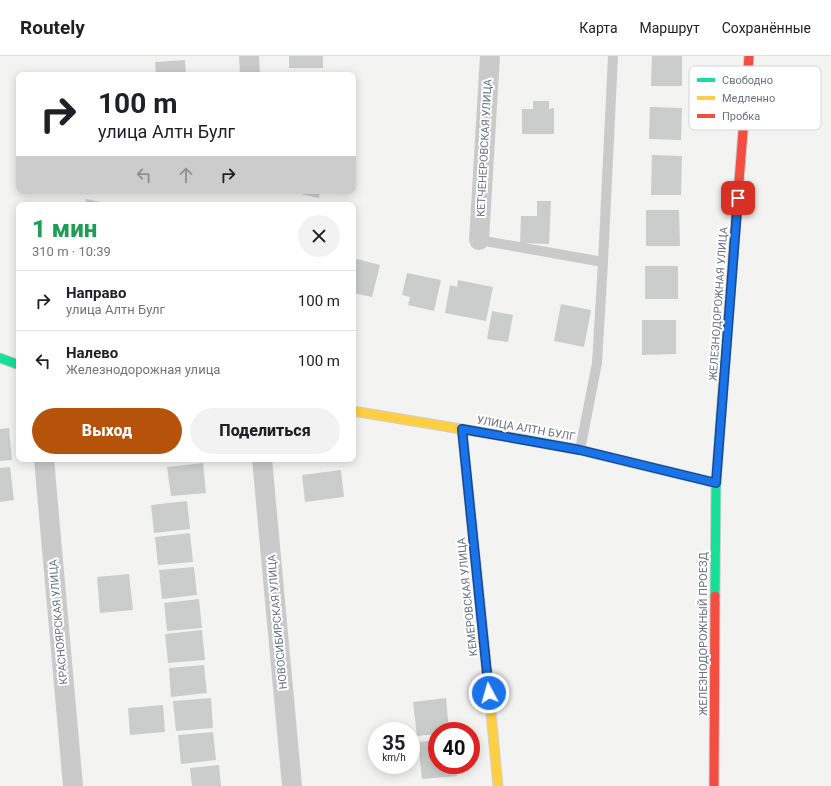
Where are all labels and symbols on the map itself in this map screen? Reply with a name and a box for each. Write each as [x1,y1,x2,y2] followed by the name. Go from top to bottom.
[689,66,821,130] legend
[722,74,773,87] text: Свободно
[474,78,495,217] street label: КЕТЧЕНЕРОВСКАЯ УЛИЦА
[722,92,775,105] text: Медленно
[722,110,760,123] text: Пробка
[721,181,755,215] pin
[707,226,730,382] street label: ЖЕЛЕЗНОДОРОЖНАЯ УЛИЦА
[476,413,576,444] street label: УЛИЦА АЛТН БУЛГ
[455,536,480,657] street label: КЕМЕРОВСКАЯ УЛИЦА
[697,552,710,716] street label: ЖЕЛЕЗНОДОРОЖНЫЙ ПРОЕЗД
[265,553,290,690] street label: НОВОСИБИРСКАЯ УЛИЦА
[46,558,70,685] street label: КРАСНОЯРСКАЯ УЛИЦА
[468,672,510,714] position arrow
[428,722,480,774] speed limit sign: 40

